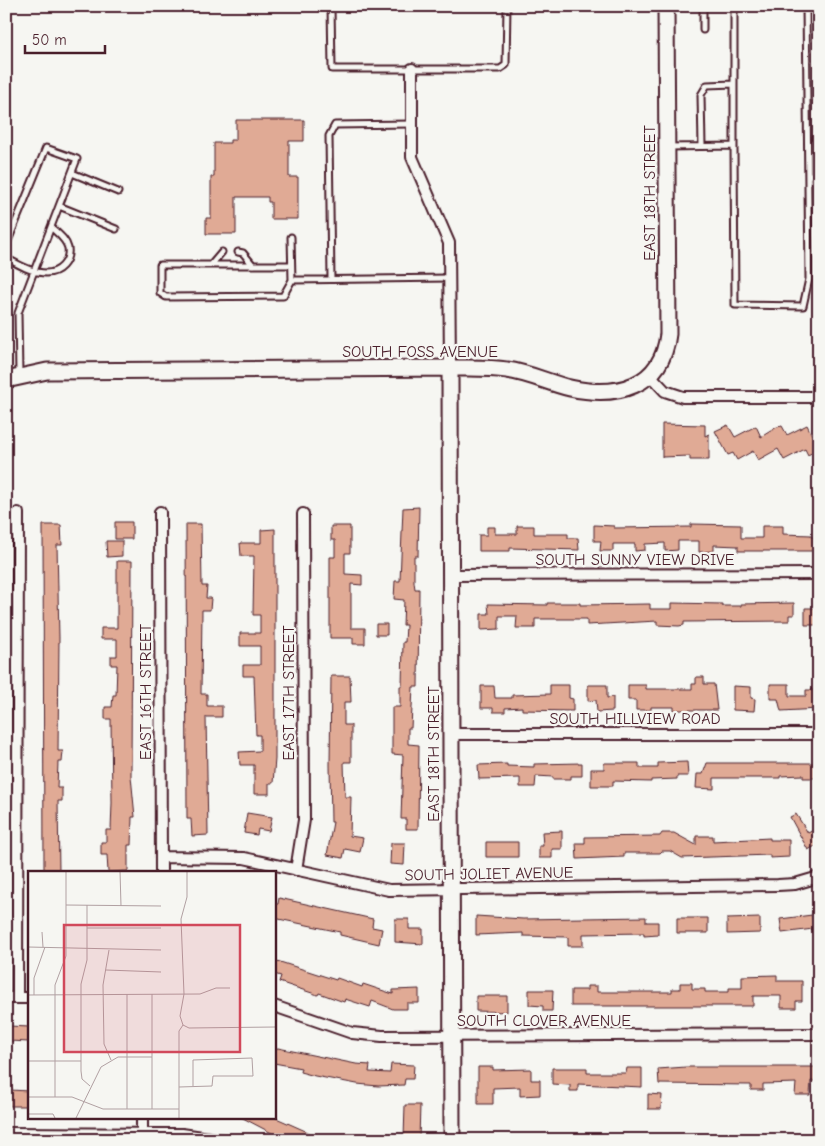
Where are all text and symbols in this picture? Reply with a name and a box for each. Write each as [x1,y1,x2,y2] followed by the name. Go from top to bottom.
[25,22,105,54] scale bar
[32,31,67,49] text: 50 m
[641,125,659,261] street label: EAST 18TH STREET
[342,343,498,361] street label: SOUTH FOSS AVENUE
[535,551,735,569] street label: SOUTH SUNNY VIEW DRIVE
[137,623,155,760] street label: EAST 16TH STREET
[280,625,298,761] street label: EAST 17TH STREET
[425,686,443,822] street label: EAST 18TH STREET
[549,710,721,728] street label: SOUTH HILLVIEW ROAD
[404,864,574,884] street label: SOUTH JOLIET AVENUE
[28,871,275,1118] inset map
[457,1012,631,1030] street label: SOUTH CLOVER AVENUE

